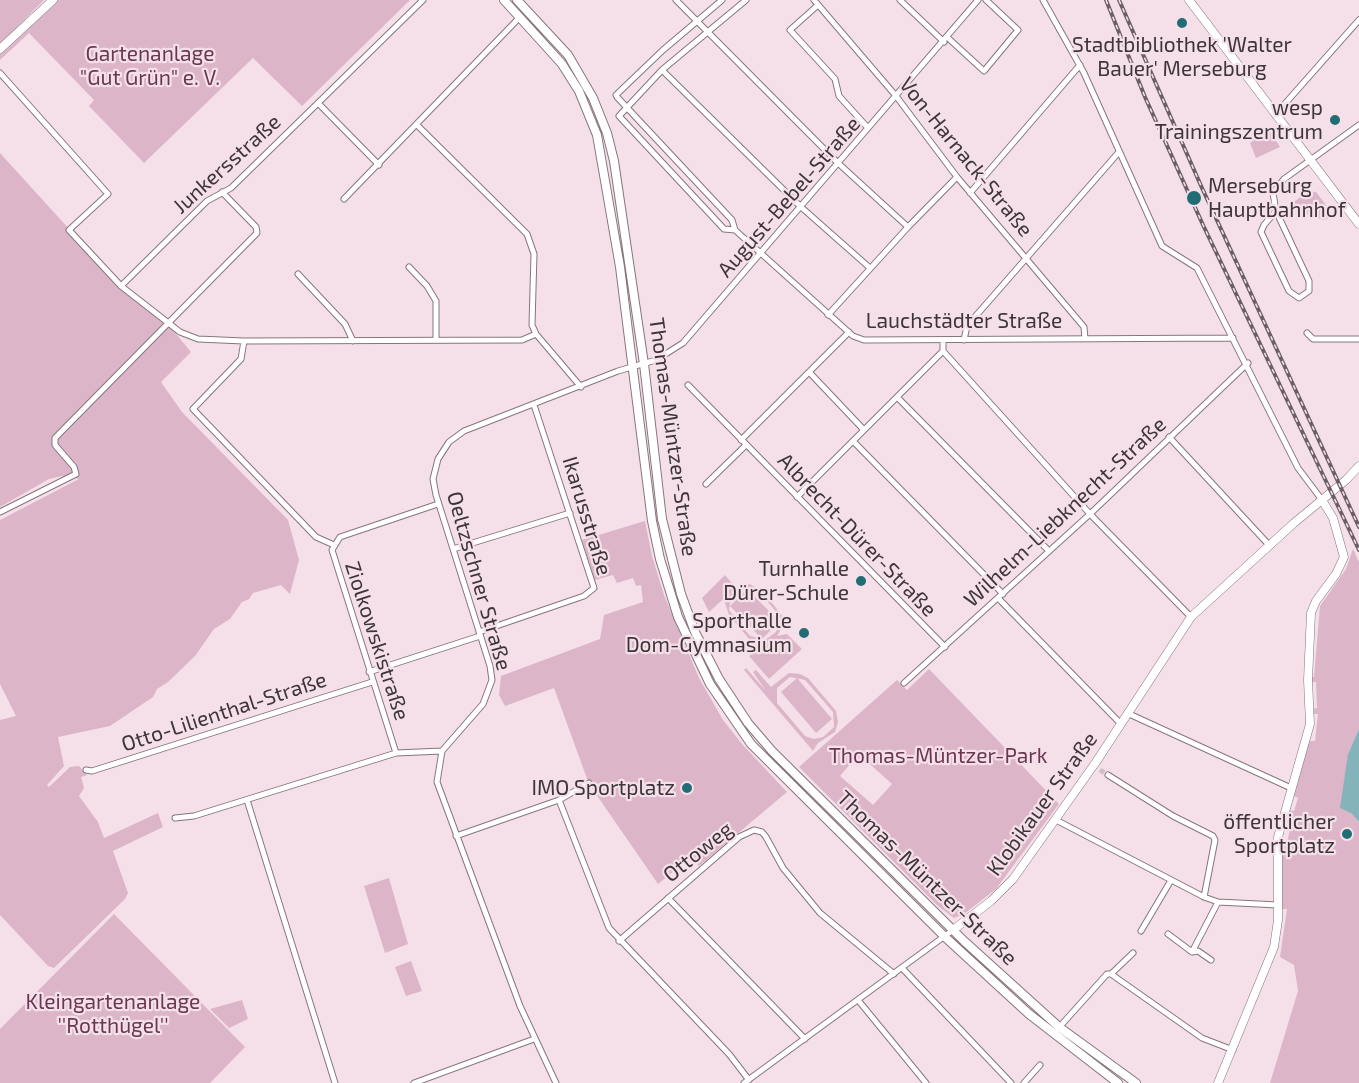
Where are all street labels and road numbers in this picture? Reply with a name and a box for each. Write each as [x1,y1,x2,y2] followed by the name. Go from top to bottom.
[894,72,1038,242] street label: Von-Harnack-Straße
[168,109,286,219] street label: Junkersstraße
[712,112,866,282] street label: August-Bebel-Straße
[866,308,1062,334] street label: Lauchstädter Straße
[644,316,702,558] street label: Thomas-Müntzer-Straße
[959,412,1171,612] street label: Wilhelm-Liebknecht-Straße
[772,448,942,622] street label: Albrecht-Dürer-Straße
[557,454,617,578] street label: Ikarusstraße
[441,489,517,673] street label: Oeltzschner Straße
[339,558,415,724] street label: Ziolkowskistraße
[118,667,330,757] street label: Otto-Lilienthal-Straße
[981,727,1103,881] street label: Klobikauer Straße
[832,785,1022,971] street label: Thomas-Müntzer-Straße
[658,816,738,888] street label: Ottoweg

